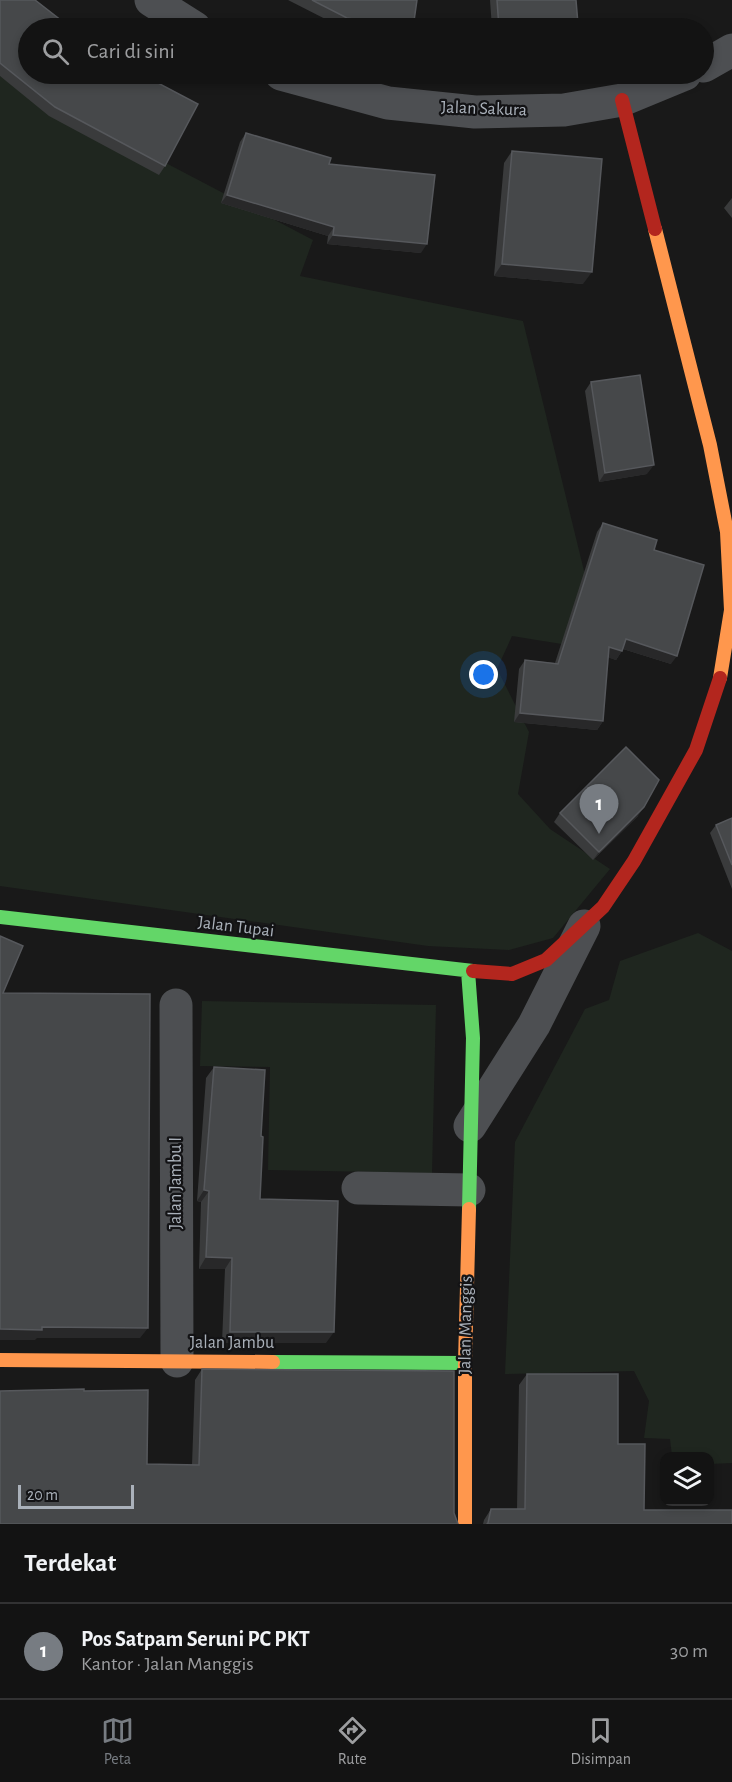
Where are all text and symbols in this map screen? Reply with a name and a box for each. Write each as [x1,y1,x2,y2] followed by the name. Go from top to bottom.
[18,18,714,84] search box
[39,35,72,68] icon: search
[87,40,175,62] text: Cari di sini
[441,99,527,119] street label: Jalan Sakura
[469,660,498,689] your location
[580,784,618,834] pin: 1
[197,913,275,941] street label: Jalan Tupai
[167,1137,185,1229] street label: Jalan Jambu I
[456,1276,476,1374] street label: Jalan Manggis
[190,1334,274,1352] street label: Jalan Jambu
[660,1452,714,1506] map controls
[660,1452,714,1506] button: layers
[18,1482,134,1510] scale bar
[27,1487,58,1503] text: 20 m
[24,1550,116,1576] text: Terdekat
[81,1628,310,1650] text: Pos Satpam Seruni PC PKT
[40,1641,47,1661] text: 1
[670,1641,708,1661] text: 30 m
[81,1654,254,1674] text: Kantor · Jalan Manggis
[101,1714,134,1769] tab: Peta
[336,1714,369,1769] tab: Rute
[571,1714,631,1769] tab: Disimpan

